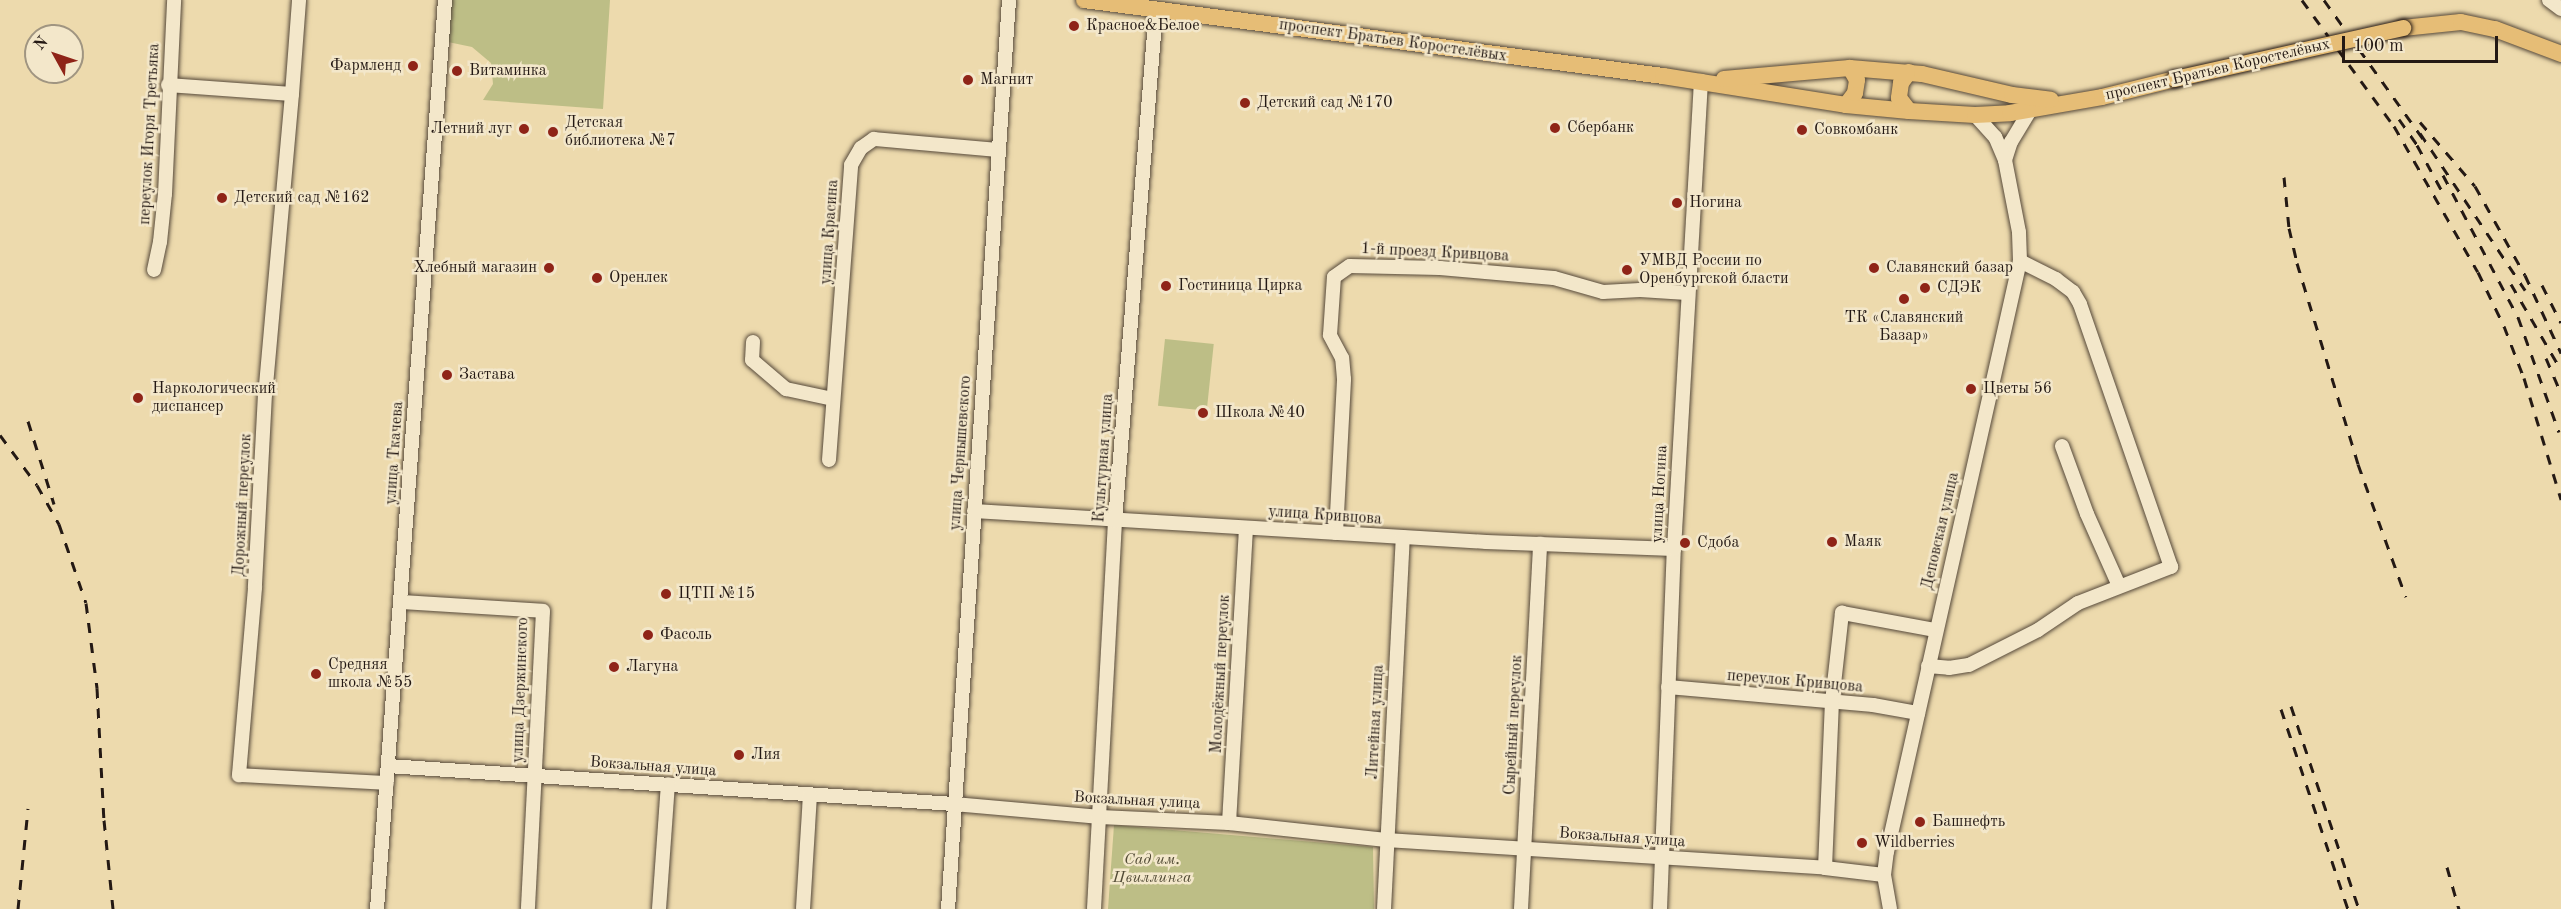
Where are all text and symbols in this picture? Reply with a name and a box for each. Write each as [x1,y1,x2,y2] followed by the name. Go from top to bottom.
[1278,15,1508,67] street label: проспект Братьев Коростелёвых
[1086,16,1200,36] place label: Красное&Белое
[1067,19,1081,33] marker: Красное&Белое
[24,24,84,84] north arrow
[2345,24,2501,62] scale bar
[32,34,52,54] text: N
[2104,35,2332,105] street label: проспект Братьев Коростелёвых
[2353,37,2404,55] text: 100 m
[136,43,164,225] street label: переулок Игоря Третьяка
[330,56,401,76] place label: Фармленд
[406,59,420,73] marker: Фармленд
[469,61,547,81] place label: Витаминка
[450,64,464,78] marker: Витаминка
[980,70,1033,90] place label: Магнит
[961,73,975,87] marker: Магнит
[1257,93,1393,113] place label: Детский сад №170
[1238,96,1252,110] marker: Детский сад №170
[565,113,676,151] place label: Детская библиотека №7
[1567,118,1634,138] place label: Сбербанк
[431,119,512,139] place label: Летний луг
[1814,120,1898,140] place label: Совкомбанк
[1548,121,1562,135] marker: Сбербанк
[517,122,531,136] marker: Летний луг
[1795,123,1809,137] marker: Совкомбанк
[546,125,560,139] marker: Детская библиотека №7
[817,179,843,285] street label: улица Красина
[234,188,370,208] place label: Детский сад №162
[215,191,229,205] marker: Детский сад №162
[1689,193,1742,213] place label: Ногина
[1670,196,1684,210] marker: Ногина
[1360,240,1510,266] street label: 1-й проезд Кривцова
[1639,251,1789,289] place label: УМВД России по Оренбургской бласти
[413,258,537,278] place label: Хлебный магазин
[1886,258,2013,278] place label: Славянский базар
[542,261,556,275] marker: Хлебный магазин
[1867,261,1881,275] marker: Славянский базар
[1620,263,1634,277] marker: УМВД России по Оренбургской бласти
[609,268,668,288] place label: Оренлек
[590,271,604,285] marker: Оренлек
[1178,276,1302,296] place label: Гостиница Цирка
[1937,278,1981,298] place label: СДЭК
[1159,279,1173,293] marker: Гостиница Цирка
[1918,281,1932,295] marker: СДЭК
[1897,292,1911,306] marker: ТК «Славянский Базар»
[1845,308,1963,346] place label: ТК «Славянский Базар»
[459,365,515,385] place label: Застава
[440,368,454,382] marker: Застава
[946,375,976,531] street label: улица Чернышевского
[152,379,276,417] place label: Наркологический диспансер
[1983,379,2052,399] place label: Цветы 56
[1964,382,1978,396] marker: Цветы 56
[129,389,147,407] marker: Наркологический диспансер
[1090,393,1118,523] street label: Культурная улица
[382,401,408,505] street label: улица Ткачева
[1215,403,1305,423] place label: Школа №40
[1196,406,1210,420] marker: Школа №40
[230,433,256,577] street label: Дорожный переулок
[1648,444,1672,544] street label: улица Ногина
[1918,470,1964,592] street label: Деповская улица
[1268,502,1382,530] street label: улица Кривцова
[1844,532,1882,552] place label: Маяк
[1697,533,1739,553] place label: Сдоба
[1825,535,1839,549] marker: Маяк
[1678,536,1692,550] marker: Сдоба
[678,584,755,604] place label: ЦТП №15
[659,587,673,601] marker: ЦТП №15
[1207,594,1235,754] street label: Молодёжный переулок
[509,617,533,763] street label: улица Дзержинского
[660,625,712,645] place label: Фасоль
[641,628,655,642] marker: Фасоль
[1501,654,1527,796] street label: Сырейный переулок
[328,655,412,693] place label: Средняя школа №55
[626,657,678,677] place label: Лагуна
[607,660,621,674] marker: Лагуна
[1363,664,1389,780] street label: Литейная улица
[1726,666,1864,698] street label: переулок Кривцова
[309,667,323,681] marker: Средняя школа №55
[751,745,780,765] place label: Лия
[732,748,746,762] marker: Лия
[589,753,717,781] street label: Вокзальная улица
[1073,788,1201,814] street label: Вокзальная улица
[1932,812,2005,832] place label: Башнефть
[1913,815,1927,829] marker: Башнефть
[1558,824,1686,852] street label: Вокзальная улица
[1874,833,1955,853] place label: Wildberries
[1855,836,1869,850] marker: Wildberries
[1112,850,1192,888] park label: Сад им. Цвиллинга

